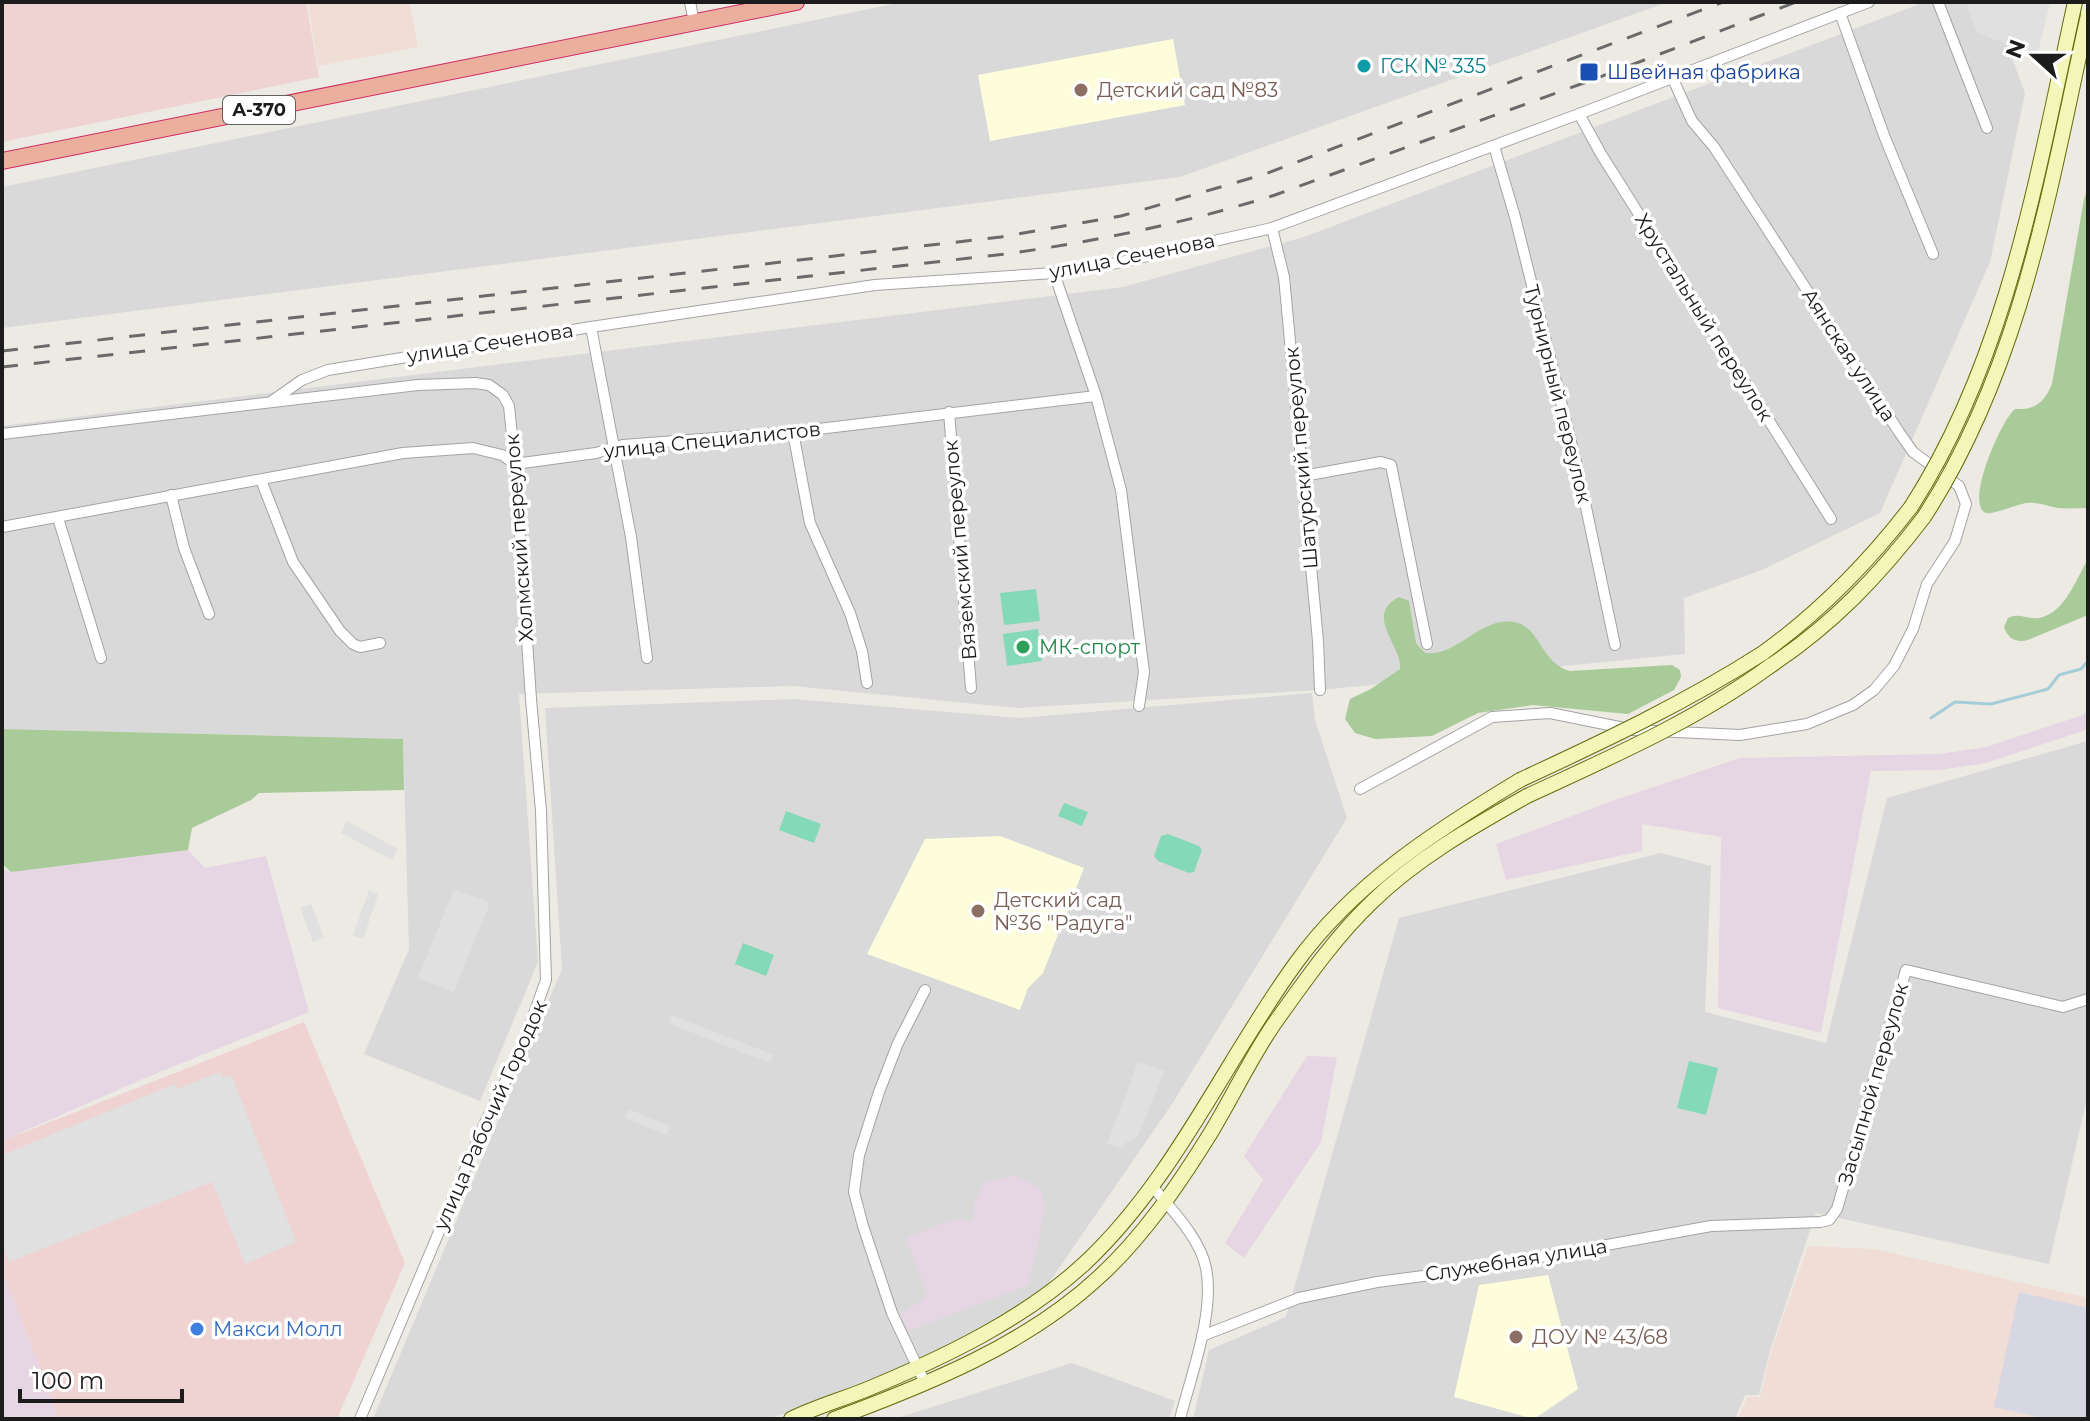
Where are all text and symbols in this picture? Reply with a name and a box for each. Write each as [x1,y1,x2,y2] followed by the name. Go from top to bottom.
[1994,16,2074,96] north arrow
[2000,36,2032,62] text: N
[1380,54,1486,78] place label: ГСК № 335
[1355,57,1373,75] marker: ГСК № 335
[1607,60,1801,84] place label: Швейная фабрика
[1578,61,1600,83] marker: Швейная фабрика
[1097,78,1278,102] place label: Детский сад №83
[1072,81,1090,99] marker: Детский сад №83
[223,96,295,124] road number: А-370
[1630,209,1778,426] street label: Хрустальный переулок
[1046,228,1217,284] street label: улица Сеченова
[1519,282,1597,506] street label: Турнирный переулок
[1797,284,1901,426] street label: Аянская улица
[404,318,575,368] street label: улица Сеченова
[1279,346,1323,570] street label: Шатурский переулок
[601,417,822,463] street label: улица Специалистов
[500,433,538,643] street label: Холмский переулок
[938,439,982,661] street label: Вяземский переулок
[1039,635,1141,659] place label: МК-спорт
[1014,638,1032,656] marker: МК-спорт
[994,888,1133,935] place label: Детский сад №36 "Радуга"
[969,902,987,920] marker: Детский сад №36 "Радуга"
[1833,980,1913,1188] street label: Засыпной переулок
[428,996,552,1235] street label: улица Рабочий Городок
[1423,1234,1609,1286] street label: Служебная улица
[213,1317,343,1341] place label: Макси Молл
[188,1320,206,1338] marker: Макси Молл
[1532,1325,1668,1349] place label: ДОУ № 43/68
[1507,1328,1525,1346] marker: ДОУ № 43/68
[20,1353,182,1403] scale bar
[32,1366,104,1395] text: 100 m

